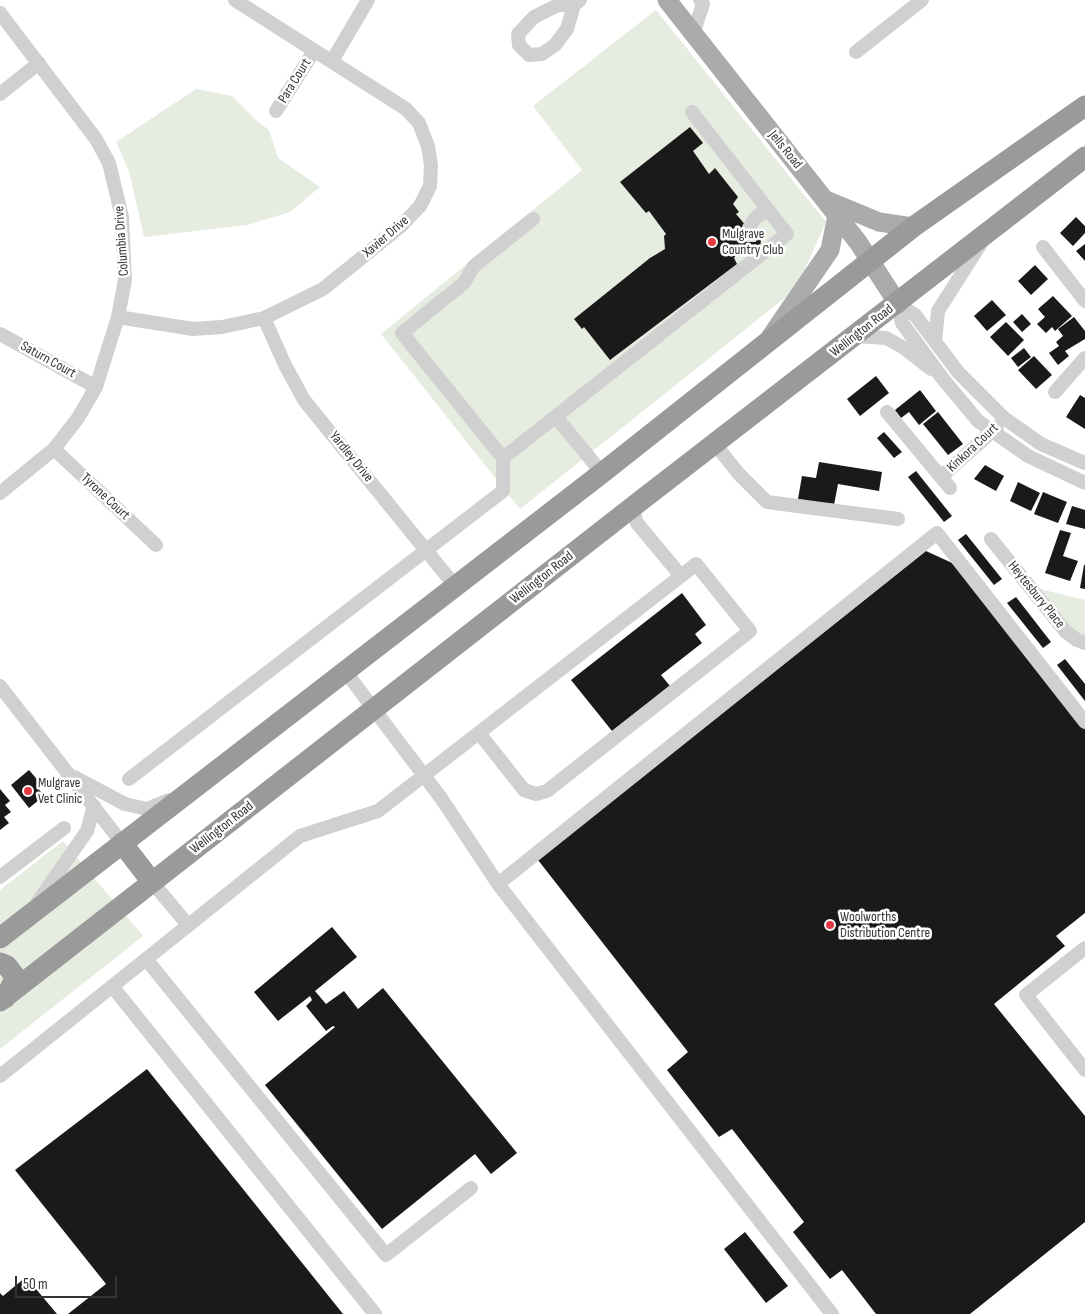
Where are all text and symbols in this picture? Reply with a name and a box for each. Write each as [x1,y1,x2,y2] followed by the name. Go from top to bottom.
[275,56,315,106] street label: Para Court
[765,128,805,172] street label: Jells Road
[111,205,133,277] street label: Columbia Drive
[360,212,412,262] street label: Xavier Drive
[722,226,784,258] place label: Mulgrave Country Club
[706,236,718,248] marker: Mulgrave Country Club
[827,301,897,361] street label: Wellington Road
[17,338,79,382] street label: Saturn Court
[944,420,1002,476] street label: Kinkora Court
[325,428,377,486] street label: Yardley Drive
[77,470,133,524] street label: Tyrone Court
[507,548,577,608] street label: Wellington Road
[1004,558,1068,632] street label: Heytesbury Place
[38,775,82,808] place label: Mulgrave Vet Clinic
[22,785,34,797] marker: Mulgrave Vet Clinic
[187,798,257,858] street label: Wellington Road
[840,909,930,942] place label: Woolworths Distribution Centre
[824,919,836,931] marker: Woolworths Distribution Centre
[18,1266,120,1298] scale bar
[23,1275,48,1294] text: 50 m

